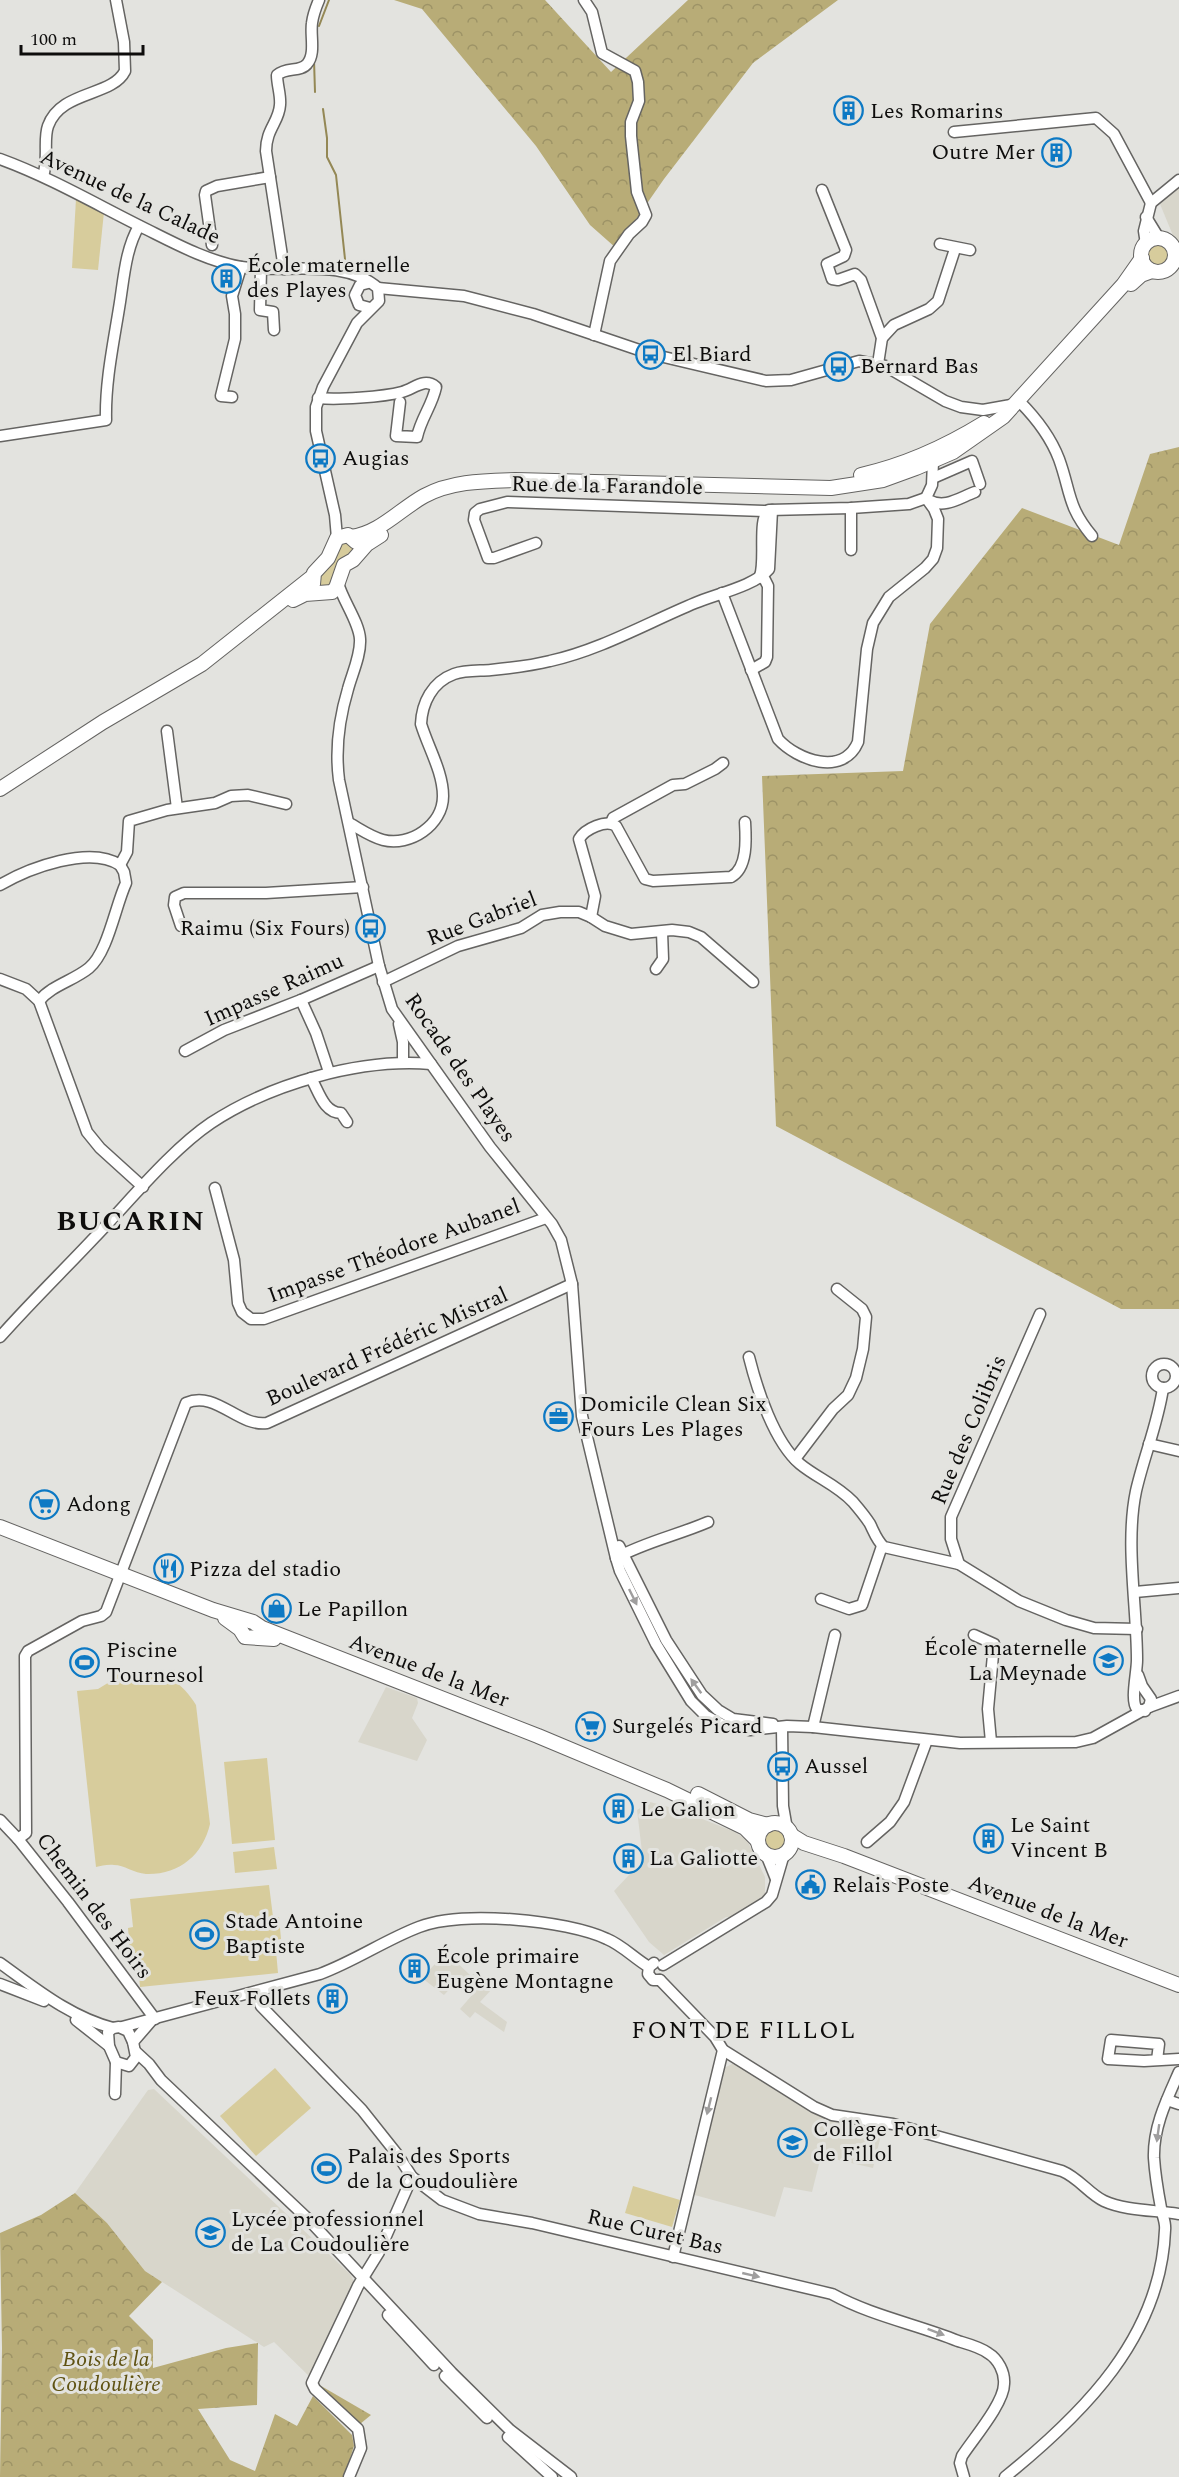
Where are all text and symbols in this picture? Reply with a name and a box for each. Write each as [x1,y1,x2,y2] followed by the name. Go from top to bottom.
[21,18,142,56] scale bar
[30,26,77,53] text: 100 m
[833,95,865,127] building icon: Les Romarins
[870,95,1003,128] place label: Les Romarins
[932,136,1035,169] place label: Outre Mer
[1040,136,1072,168] building icon: Outre Mer
[34,141,226,253] street label: Avenue de la Calade
[247,249,410,307] place label: École maternelle des Playes
[210,262,242,294] building icon: École maternelle des Playes
[635,338,667,370] bus stop icon: El Biard
[672,338,751,371] place label: El Biard
[823,350,855,382] bus stop icon: Bernard Bas
[860,350,979,383] place label: Bernard Bas
[305,442,337,474] bus stop icon: Augias
[342,442,410,475] place label: Augias
[511,468,703,504] street label: Rue de la Farandole
[422,883,542,955] street label: Rue Gabriel
[180,912,350,945] place label: Raimu (Six Fours)
[355,912,387,944] bus stop icon: Raimu (Six Fours)
[199,945,349,1035] street label: Impasse Raimu
[396,986,524,1150] street label: Rocade des Playes
[263,1190,525,1312] street label: Impasse Théodore Aubanel
[56,1200,206,1243] district label: BUCARIN
[261,1279,513,1415] street label: Boulevard Frédéric Mistral
[923,1350,1015,1510] street label: Rue des Colibris
[580,1388,766,1446] place label: Domicile Clean Six Fours Les Plages
[543,1401,575,1433] office icon: Domicile Clean Six Fours Les Plages
[29,1488,61,1520] supermarket icon: Adong
[66,1488,131,1521] place label: Adong
[152,1553,184,1585] restaurant icon: Pizza del stadio
[189,1553,341,1586] place label: Pizza del stadio
[628,1589,637,1606] one-way arrow
[260,1593,292,1625] shop icon: Le Papillon
[297,1593,408,1626] place label: Le Papillon
[344,1625,514,1717] street label: Avenue de la Mer
[924,1632,1087,1690] place label: École maternelle La Meynade
[106,1634,204,1692] place label: Piscine Tournesol
[1092,1645,1124,1677] school or university icon: École maternelle La Meynade
[69,1647,101,1679] sports icon: Piscine Tournesol
[690,1678,702,1693] one-way arrow
[575,1710,607,1742] supermarket icon: Surgelés Picard
[612,1710,763,1743] place label: Surgelés Picard
[767,1750,799,1782] bus stop icon: Aussel
[804,1750,868,1783] place label: Aussel
[603,1793,635,1825] building icon: Le Galion
[640,1793,736,1826] place label: Le Galion
[1010,1809,1108,1867] place label: Le Saint Vincent B
[973,1822,1005,1854] building icon: Le Saint Vincent B
[28,1826,160,1986] street label: Chemin des Hoirs
[612,1842,644,1874] building icon: La Galiotte
[649,1842,758,1875] place label: La Galiotte
[963,1866,1133,1958] street label: Avenue de la Mer
[795,1869,827,1901] public building icon: Relais Poste
[832,1869,950,1902] place label: Relais Poste
[225,1905,363,1963] place label: Stade Antoine Baptiste
[188,1918,220,1950] sports icon: Stade Antoine Baptiste
[436,1940,614,1998] place label: École primaire Eugène Montagne
[399,1953,431,1985] building icon: École primaire Eugène Montagne
[193,1982,311,2015] place label: Feux Follets
[316,1982,348,2014] building icon: Feux Follets
[631,2013,857,2049] district label: FONT DE FILLOL
[704,2097,714,2116] one-way arrow
[813,2113,938,2171] place label: Collège Font de Fillol
[1153,2124,1162,2143] one-way arrow
[776,2126,808,2158] school or university icon: Collège Font de Fillol
[347,2140,518,2198] place label: Palais des Sports de la Coudoulière
[310,2153,342,2185] sports icon: Palais des Sports de la Coudoulière
[584,2200,726,2264] street label: Rue Curet Bas
[231,2203,424,2261] place label: Lycée professionnel de La Coudoulière
[194,2216,226,2248] school or university icon: Lycée professionnel de La Coudoulière
[741,2270,760,2280] one-way arrow
[927,2328,945,2337] one-way arrow
[51,2343,161,2401] park label: Bois de la Coudoulière

